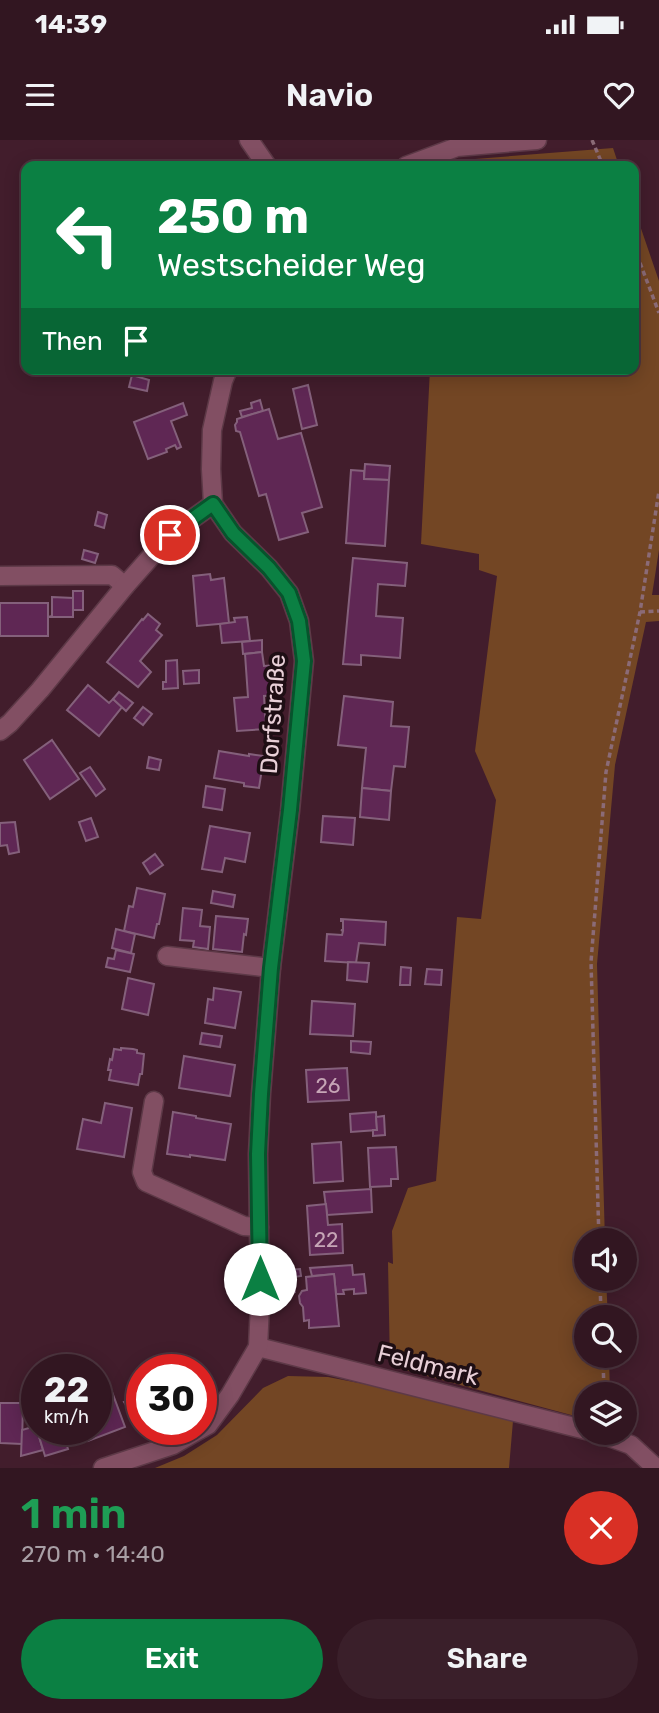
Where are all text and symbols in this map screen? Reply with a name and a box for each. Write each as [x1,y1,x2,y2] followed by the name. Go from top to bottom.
[35,9,107,40] text: 14:39
[21,76,59,114] icon: menu
[286,76,373,114] text: Navio
[600,76,638,114] icon: heart
[157,187,309,245] text: 250 m
[42,189,133,280] icon: left
[157,246,426,284] text: Westscheider Weg
[117,322,155,360] icon: arrive
[42,326,103,357] text: Then
[140,505,200,565] pin
[151,516,189,554] icon: arrive
[255,653,291,775] street label: Dorfstraße
[316,1073,341,1098] house number: 26
[314,1227,338,1252] house number: 22
[574,1228,637,1445] map controls
[574,1228,637,1291] button: sound
[223,1242,297,1316] position arrow
[574,1305,637,1368] button: search
[374,1339,482,1391] street label: Feldmark
[126,1354,217,1445] speed limit sign: 30
[44,1369,89,1411] text: 22
[574,1382,637,1445] button: layers
[44,1406,89,1428] text: km/h
[21,1489,127,1539] text: 1 min
[564,1491,638,1565] button: close
[21,1540,165,1568] text: 270 m · 14:40
[21,1619,323,1699] button: Exit
[337,1619,638,1699] button: Share

